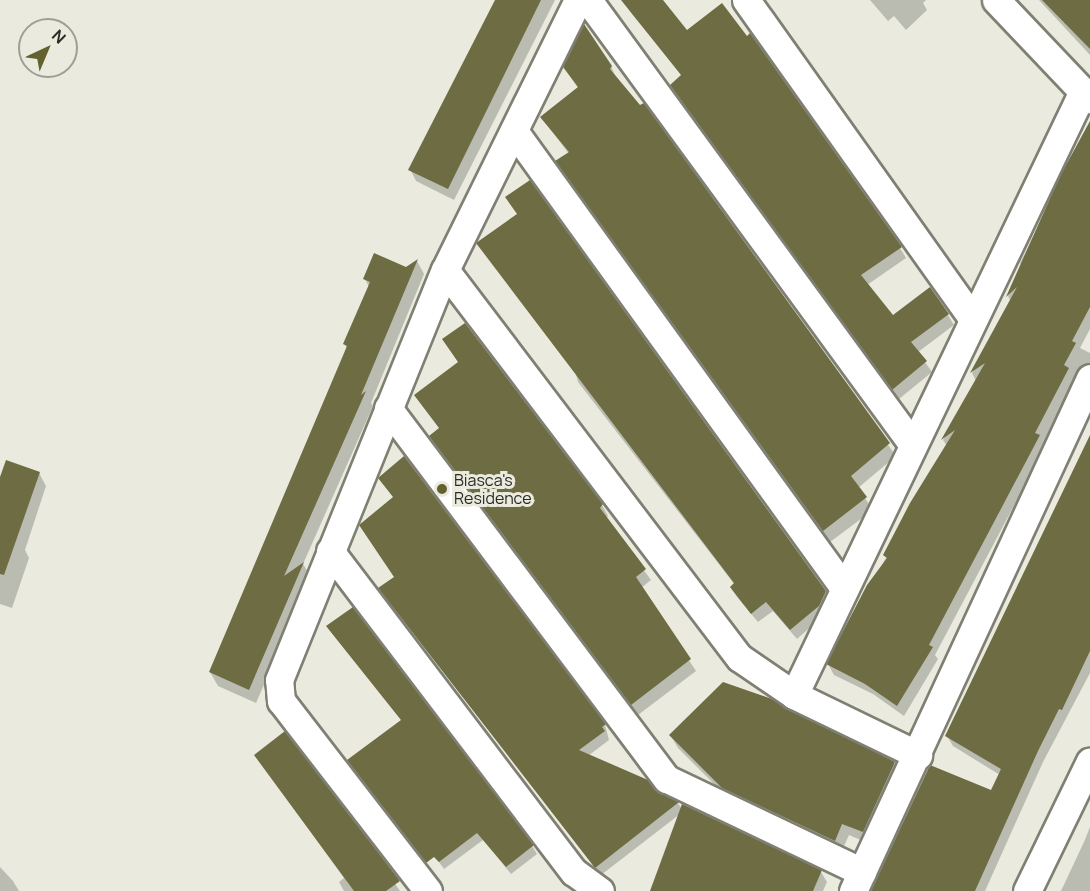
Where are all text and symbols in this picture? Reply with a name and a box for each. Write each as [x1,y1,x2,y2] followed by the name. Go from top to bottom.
[18,18,78,78] north arrow
[47,25,71,48] text: N
[454,470,532,508] place label: Biasca's Residence
[435,482,449,496] marker: Biasca's Residence

